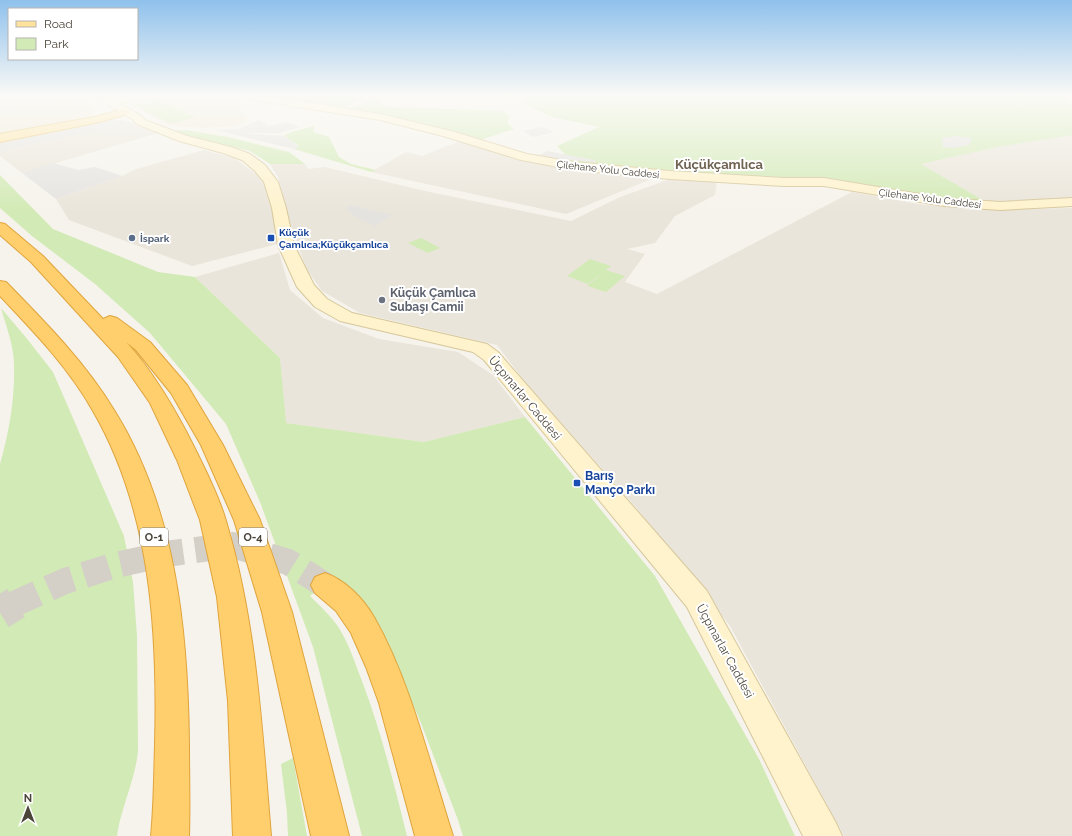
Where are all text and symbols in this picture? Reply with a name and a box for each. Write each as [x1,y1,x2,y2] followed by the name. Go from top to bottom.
[8,8,138,60] legend
[44,17,73,31] text: Road
[44,37,69,51] text: Park
[675,157,763,172] district label: Küçükçamlıca
[556,159,660,180] street label: Çilehane Yolu Caddesi
[878,187,982,210] street label: Çilehane Yolu Caddesi
[279,227,388,250] place label: Küçük Çamlıca;Küçükçamlıca
[127,233,137,243] marker: İspark
[140,233,170,244] place label: İspark
[266,233,276,243] marker: Küçük Çamlıca;Küçükçamlıca
[390,286,476,314] place label: Küçük Çamlıca Subaşı Camii
[377,295,387,305] marker: Küçük Çamlıca Subaşı Camii
[486,353,564,443] street label: Üçpınarlar Caddesi
[585,469,655,497] place label: Barış Manço Parkı
[572,478,582,488] marker: Barış Manço Parkı
[140,528,168,546] road number: O-1
[239,528,267,546] road number: O-4
[693,602,757,700] street label: Üçpınarlar Caddesi
[8,788,48,828] north arrow
[24,792,32,805] text: N

